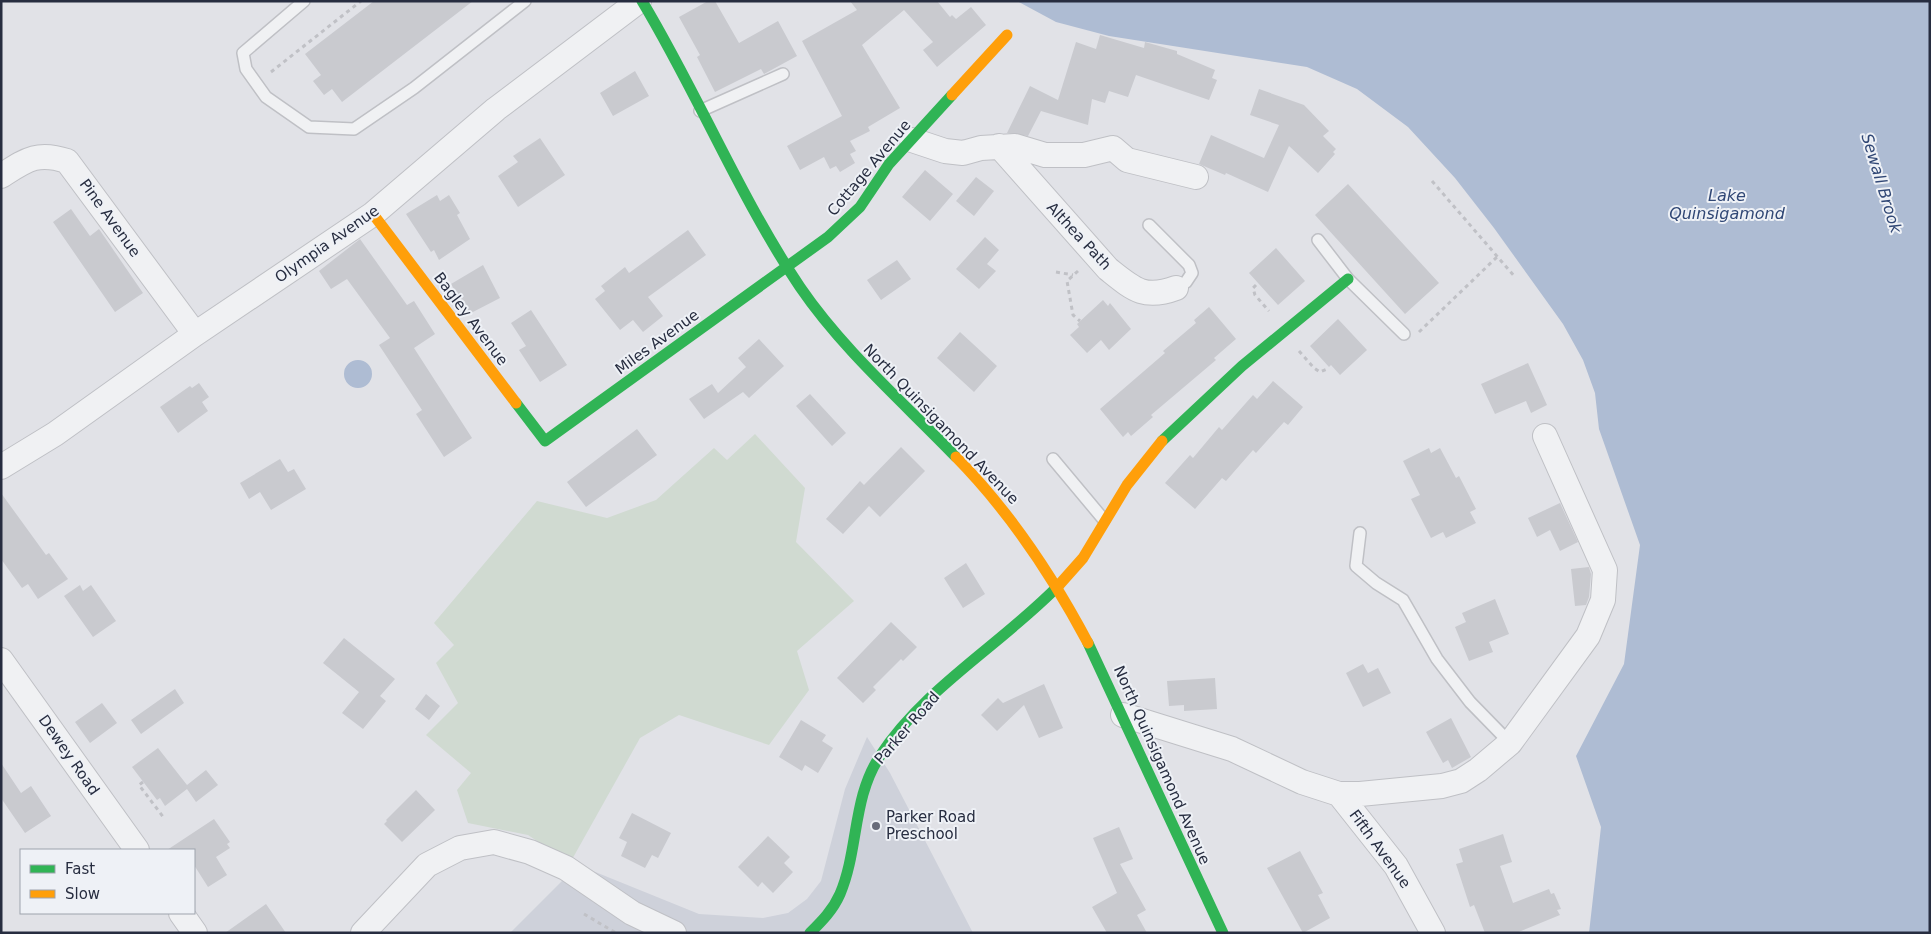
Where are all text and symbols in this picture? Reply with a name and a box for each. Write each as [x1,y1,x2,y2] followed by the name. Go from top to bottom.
[824,116,914,220] street label: Cottage Avenue
[1857,131,1906,236] water label: Sewall Brook
[76,175,144,261] street label: Pine Avenue
[1669,186,1786,223] water label: Lake Quinsigamond
[1043,198,1115,274] street label: Althea Path
[272,201,382,287] street label: Olympia Avenue
[430,269,512,369] street label: Bagley Avenue
[612,306,702,378] street label: Miles Avenue
[860,340,1022,508] street label: North Quinsigamond Avenue
[1110,663,1214,867] street label: North Quinsigamond Avenue
[871,688,943,768] street label: Parker Road
[35,712,103,798] street label: Dewey Road
[1346,806,1414,892] street label: Fifth Avenue
[886,808,976,843] place label: Parker Road Preschool
[870,820,882,832] marker: Parker Road Preschool
[20,849,195,914] legend
[65,860,95,878] text: Fast
[65,885,100,903] text: Slow

